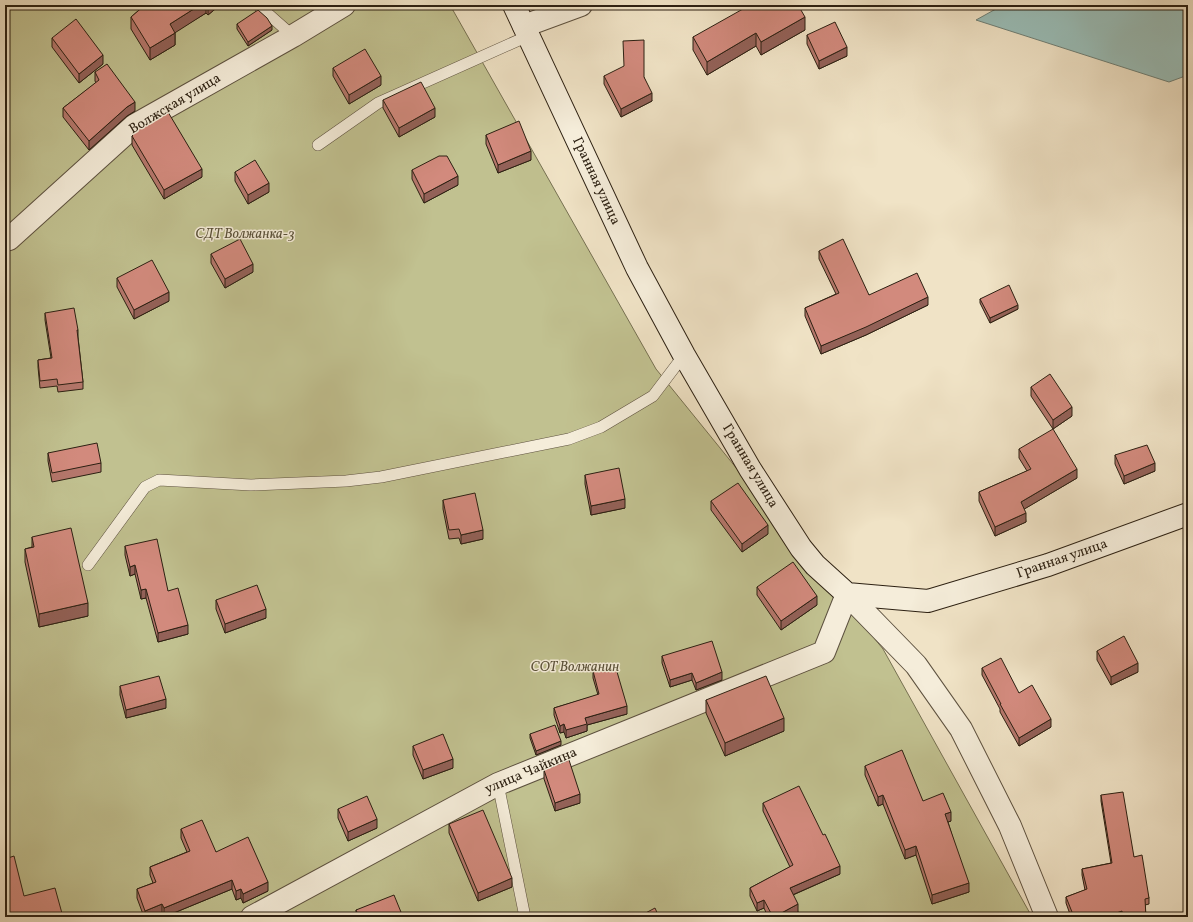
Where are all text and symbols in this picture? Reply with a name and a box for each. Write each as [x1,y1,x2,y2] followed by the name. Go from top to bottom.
[126,69,225,139] street label: Волжская улица
[567,134,625,228] street label: Гранная улица
[195,225,295,244] park label: СДТ Волжанка-3
[717,420,783,512] street label: Гранная улица
[1014,535,1110,583] street label: Гранная улица
[531,658,619,677] park label: СОТ Волжанин
[482,743,580,799] street label: улица Чайкина

